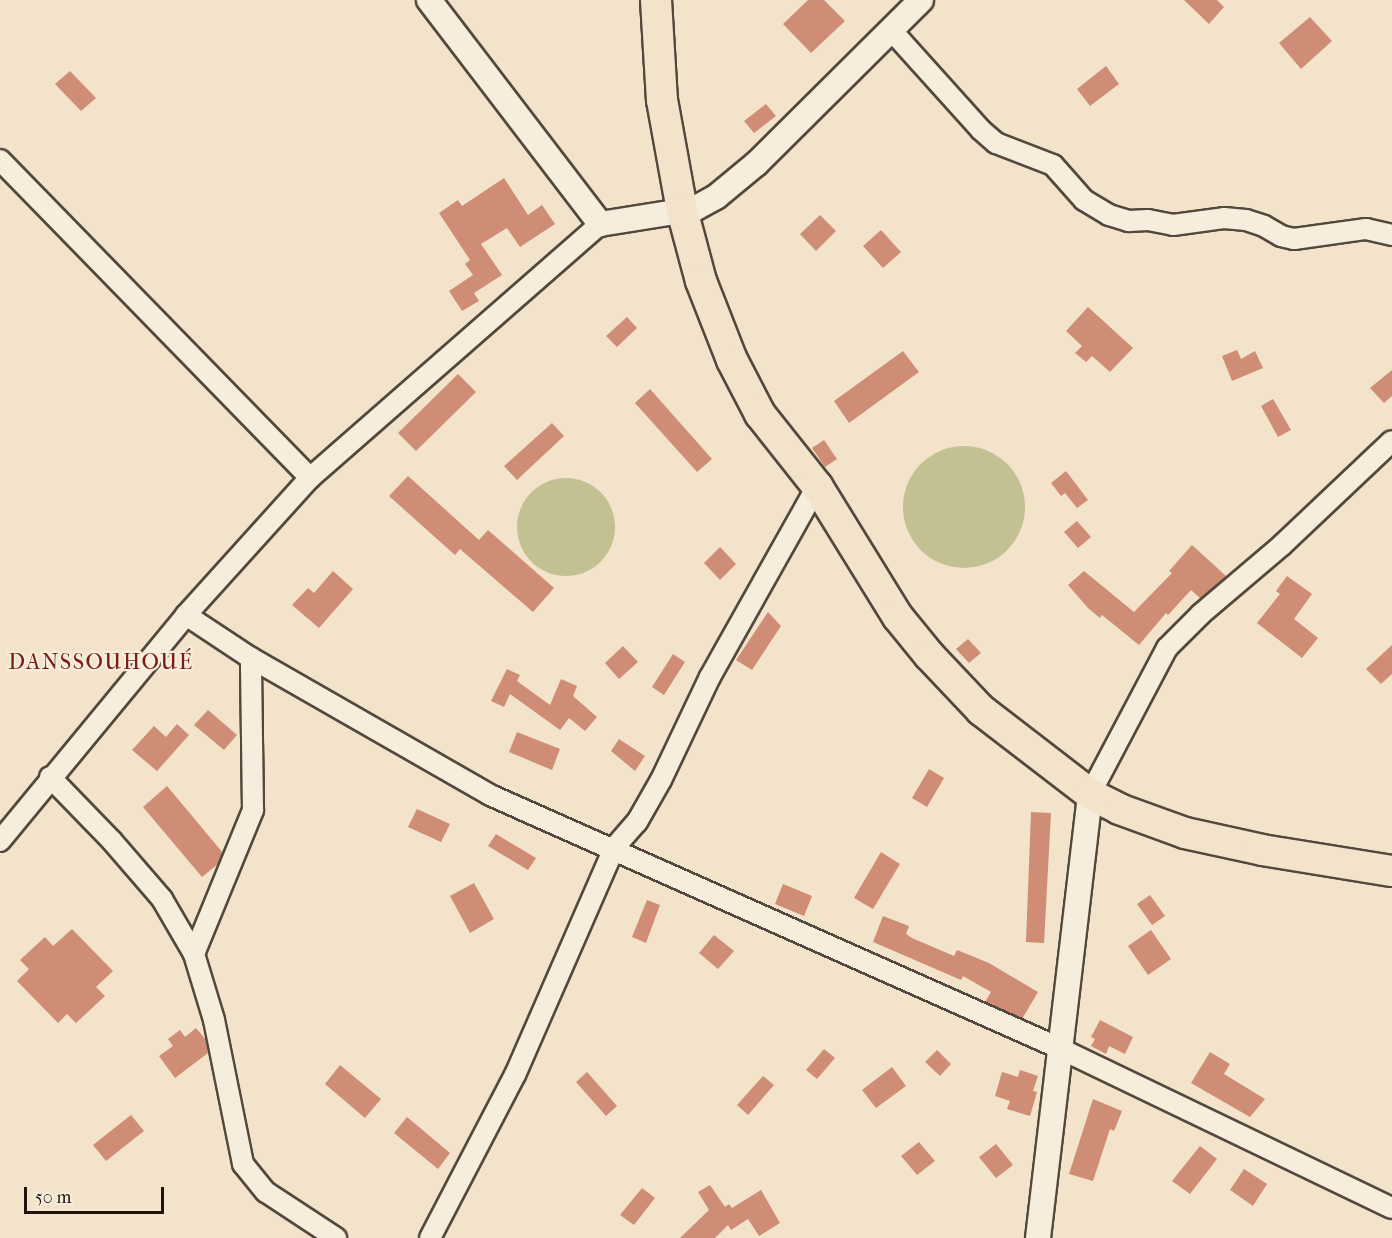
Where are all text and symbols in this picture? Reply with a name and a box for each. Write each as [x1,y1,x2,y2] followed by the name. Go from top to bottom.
[8,650,194,676] district label: DANSSOUHOUÉ
[27,1175,166,1213] scale bar
[35,1187,71,1208] text: 50 m

